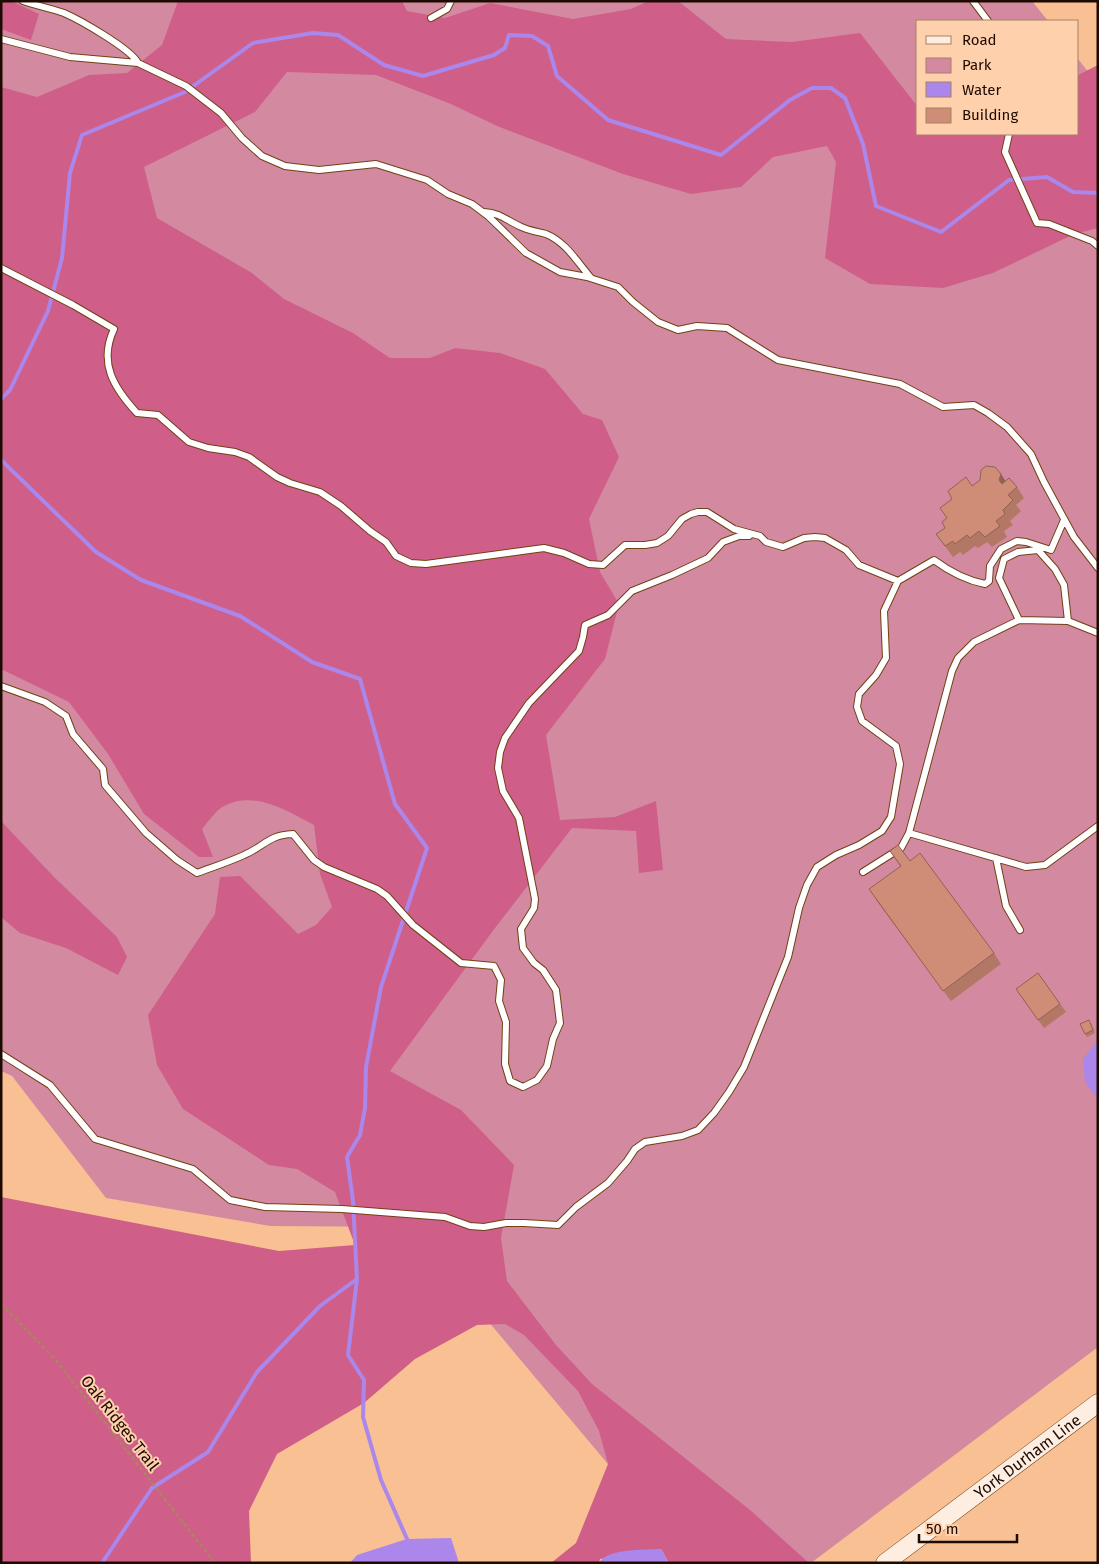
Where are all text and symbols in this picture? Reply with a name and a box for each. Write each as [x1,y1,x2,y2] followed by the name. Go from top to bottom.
[916,20,1079,135] legend
[962,31,997,49] text: Road
[962,56,992,74] text: Park
[962,81,1001,99] text: Water
[962,106,1018,124] text: Building
[77,1372,163,1475] street label: Oak Ridges Trail
[970,1410,1084,1502] street label: York Durham Line
[919,1512,1016,1544] scale bar
[926,1520,959,1538] text: 50 m

